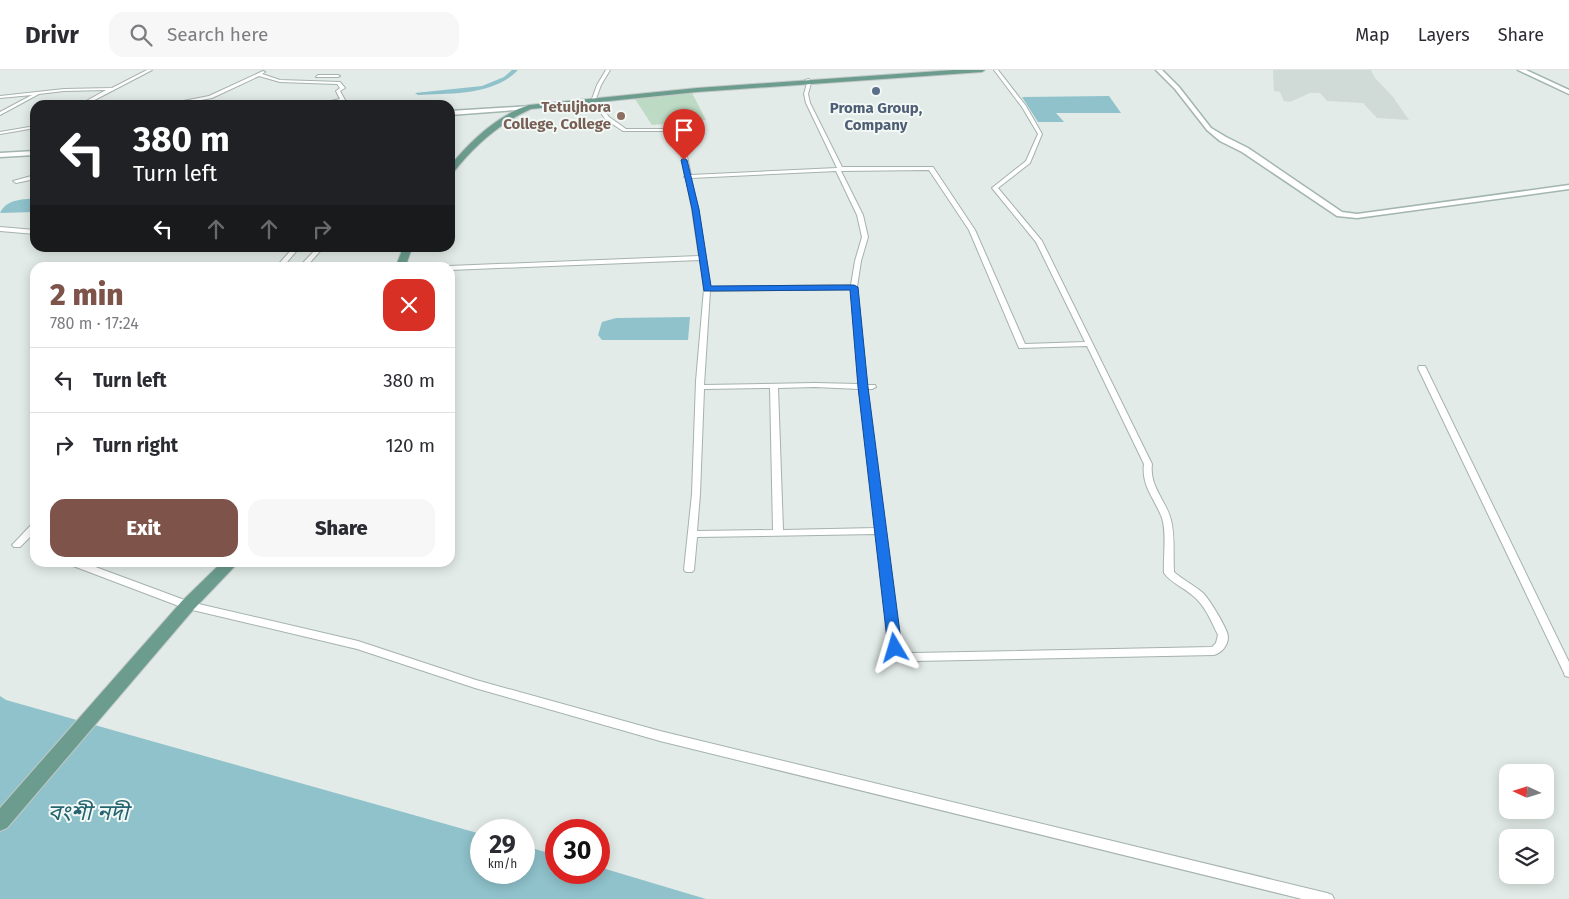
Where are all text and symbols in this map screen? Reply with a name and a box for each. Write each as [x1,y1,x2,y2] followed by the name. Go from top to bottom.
[109,12,459,57] search box
[25,21,79,49] text: Drivr
[127,21,155,49] icon: search
[167,23,268,46] text: Search here
[1355,24,1390,46] text: Map
[1418,24,1470,46] text: Layers
[1498,24,1544,46] text: Share
[870,85,882,97] marker: Proma Group, Company
[503,98,611,133] place label: Tetuljhora College, College
[830,99,923,134] place label: Proma Group, Company
[663,109,705,160] pin
[615,110,627,122] marker: Tetuljhora College, College
[670,116,698,144] icon: arrive
[133,118,230,160] text: 380 m
[50,120,115,185] icon: left
[133,160,217,187] text: Turn left
[149,215,177,243] icon: left
[202,215,230,243] icon: ahead
[255,215,283,243] icon: ahead
[308,215,336,243] icon: right
[50,277,123,313] text: 2 min
[383,279,435,331] button: close
[50,314,139,333] text: 780 m · 17:24
[50,366,78,394] icon: left
[93,369,167,392] text: Turn left
[383,369,435,392] text: 380 m
[50,431,78,459] icon: right
[93,434,178,457] text: Turn right
[385,434,435,457] text: 120 m
[50,499,238,557] button: Exit
[248,499,435,557] button: Share
[868,621,920,673] position arrow
[1499,764,1554,819] north arrow
[1499,764,1554,884] map controls
[48,799,132,826] water label: বংশী নদী
[545,819,610,884] speed limit sign: 30
[1499,829,1554,884] button: layers
[489,830,516,860] text: 29
[488,857,517,871] text: km/h

